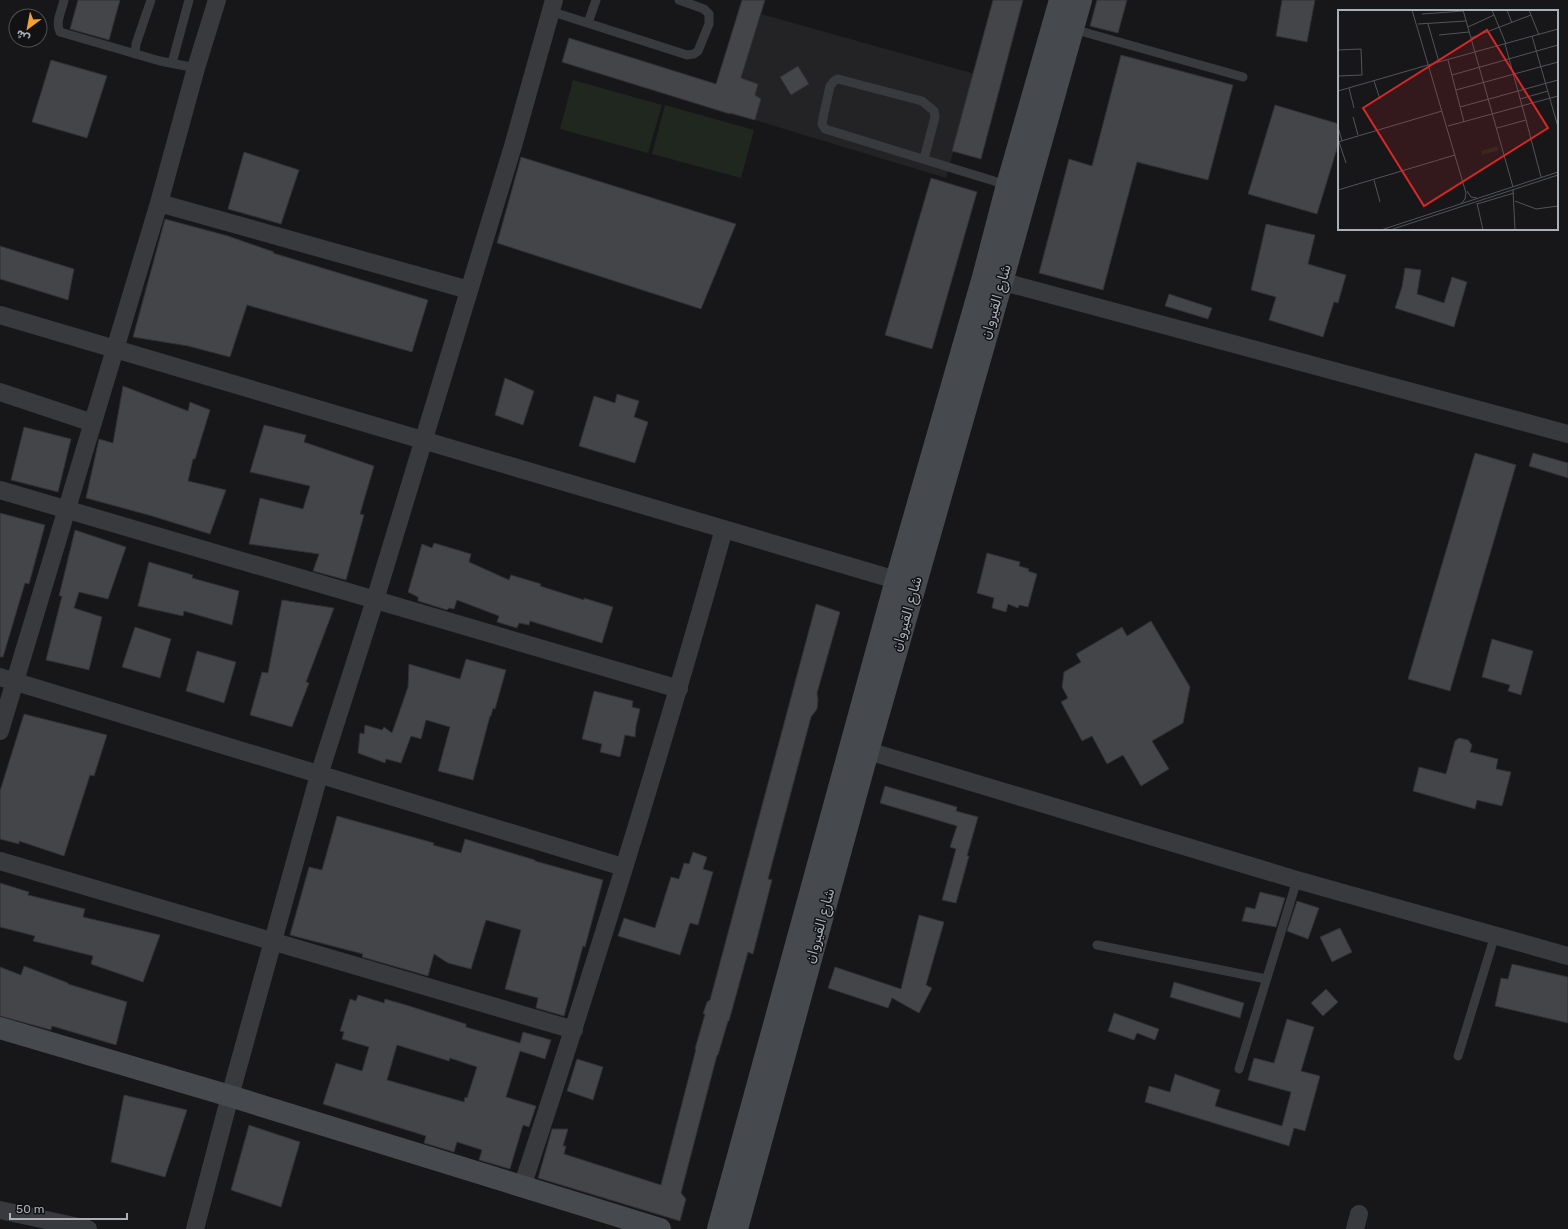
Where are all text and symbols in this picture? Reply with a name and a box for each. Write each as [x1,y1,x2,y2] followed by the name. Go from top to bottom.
[8,8,48,48] north arrow
[1338,10,1558,230] inset map
[14,27,32,45] text: ش
[977,262,1017,342] street label: شارع القيروان
[888,574,928,654] street label: شارع القيروان
[802,886,840,966] street label: شارع القيروان
[10,1195,127,1221] scale bar
[16,1202,44,1216] text: 50 m

